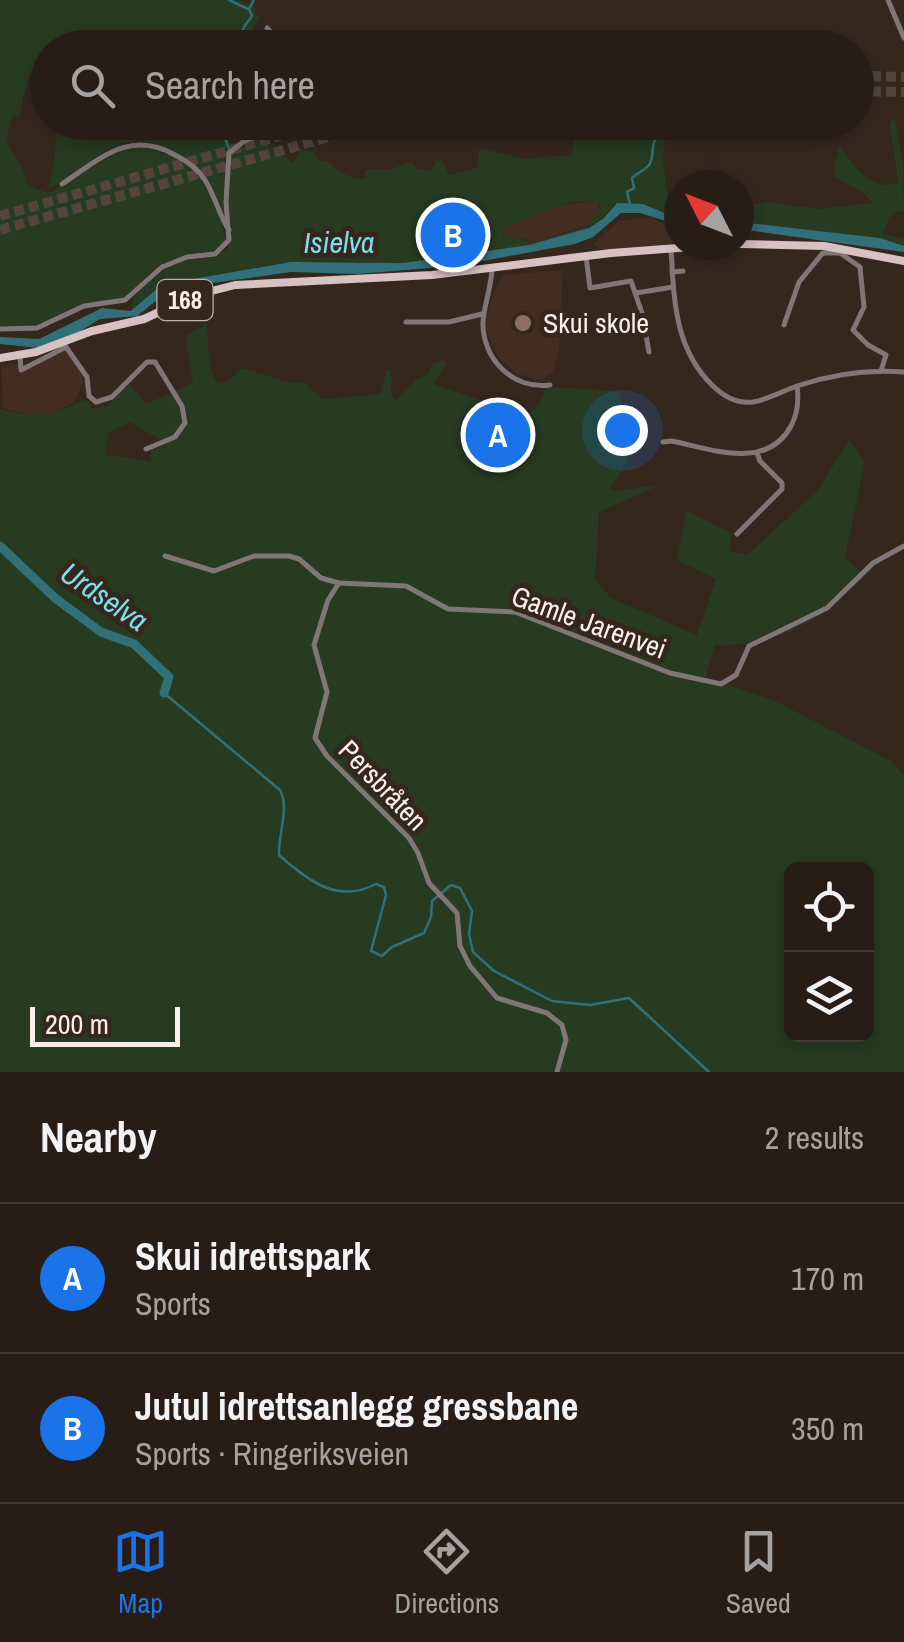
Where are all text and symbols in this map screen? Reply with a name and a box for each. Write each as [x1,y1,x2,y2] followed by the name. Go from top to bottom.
[30,30,874,140] search box
[65,58,120,113] icon: search
[145,60,315,111] text: Search here
[664,170,754,260] north arrow
[420,198,486,272] pin: B
[303,222,375,262] water label: Isielva
[158,280,212,320] road number: 168
[543,304,649,342] place label: Skui skole
[512,312,534,334] marker: Skui skole
[466,398,530,472] pin: A
[597,405,648,456] your location
[53,552,156,640] water label: Urdselva
[506,576,672,668] street label: Gamle Jarenvei
[330,731,436,839] street label: Persbråten
[784,862,874,1042] map controls
[784,862,874,952] button: locate
[784,952,874,1042] button: layers
[30,1002,180,1046] scale bar
[45,1005,109,1043] text: 200 m
[40,1109,157,1165] text: Nearby
[765,1116,864,1159] text: 2 results
[135,1231,371,1282] text: Skui idrettspark
[63,1257,82,1300] text: A
[791,1257,864,1300] text: 170 m
[135,1282,211,1325] text: Sports
[135,1381,578,1432] text: Jutul idrettsanlegg gressbane
[63,1407,82,1450] text: B
[791,1407,864,1450] text: 350 m
[135,1432,409,1475] text: Sports · Ringeriksveien
[113,1524,168,1622] tab: Map
[395,1524,499,1622] tab: Directions
[726,1524,791,1622] tab: Saved

